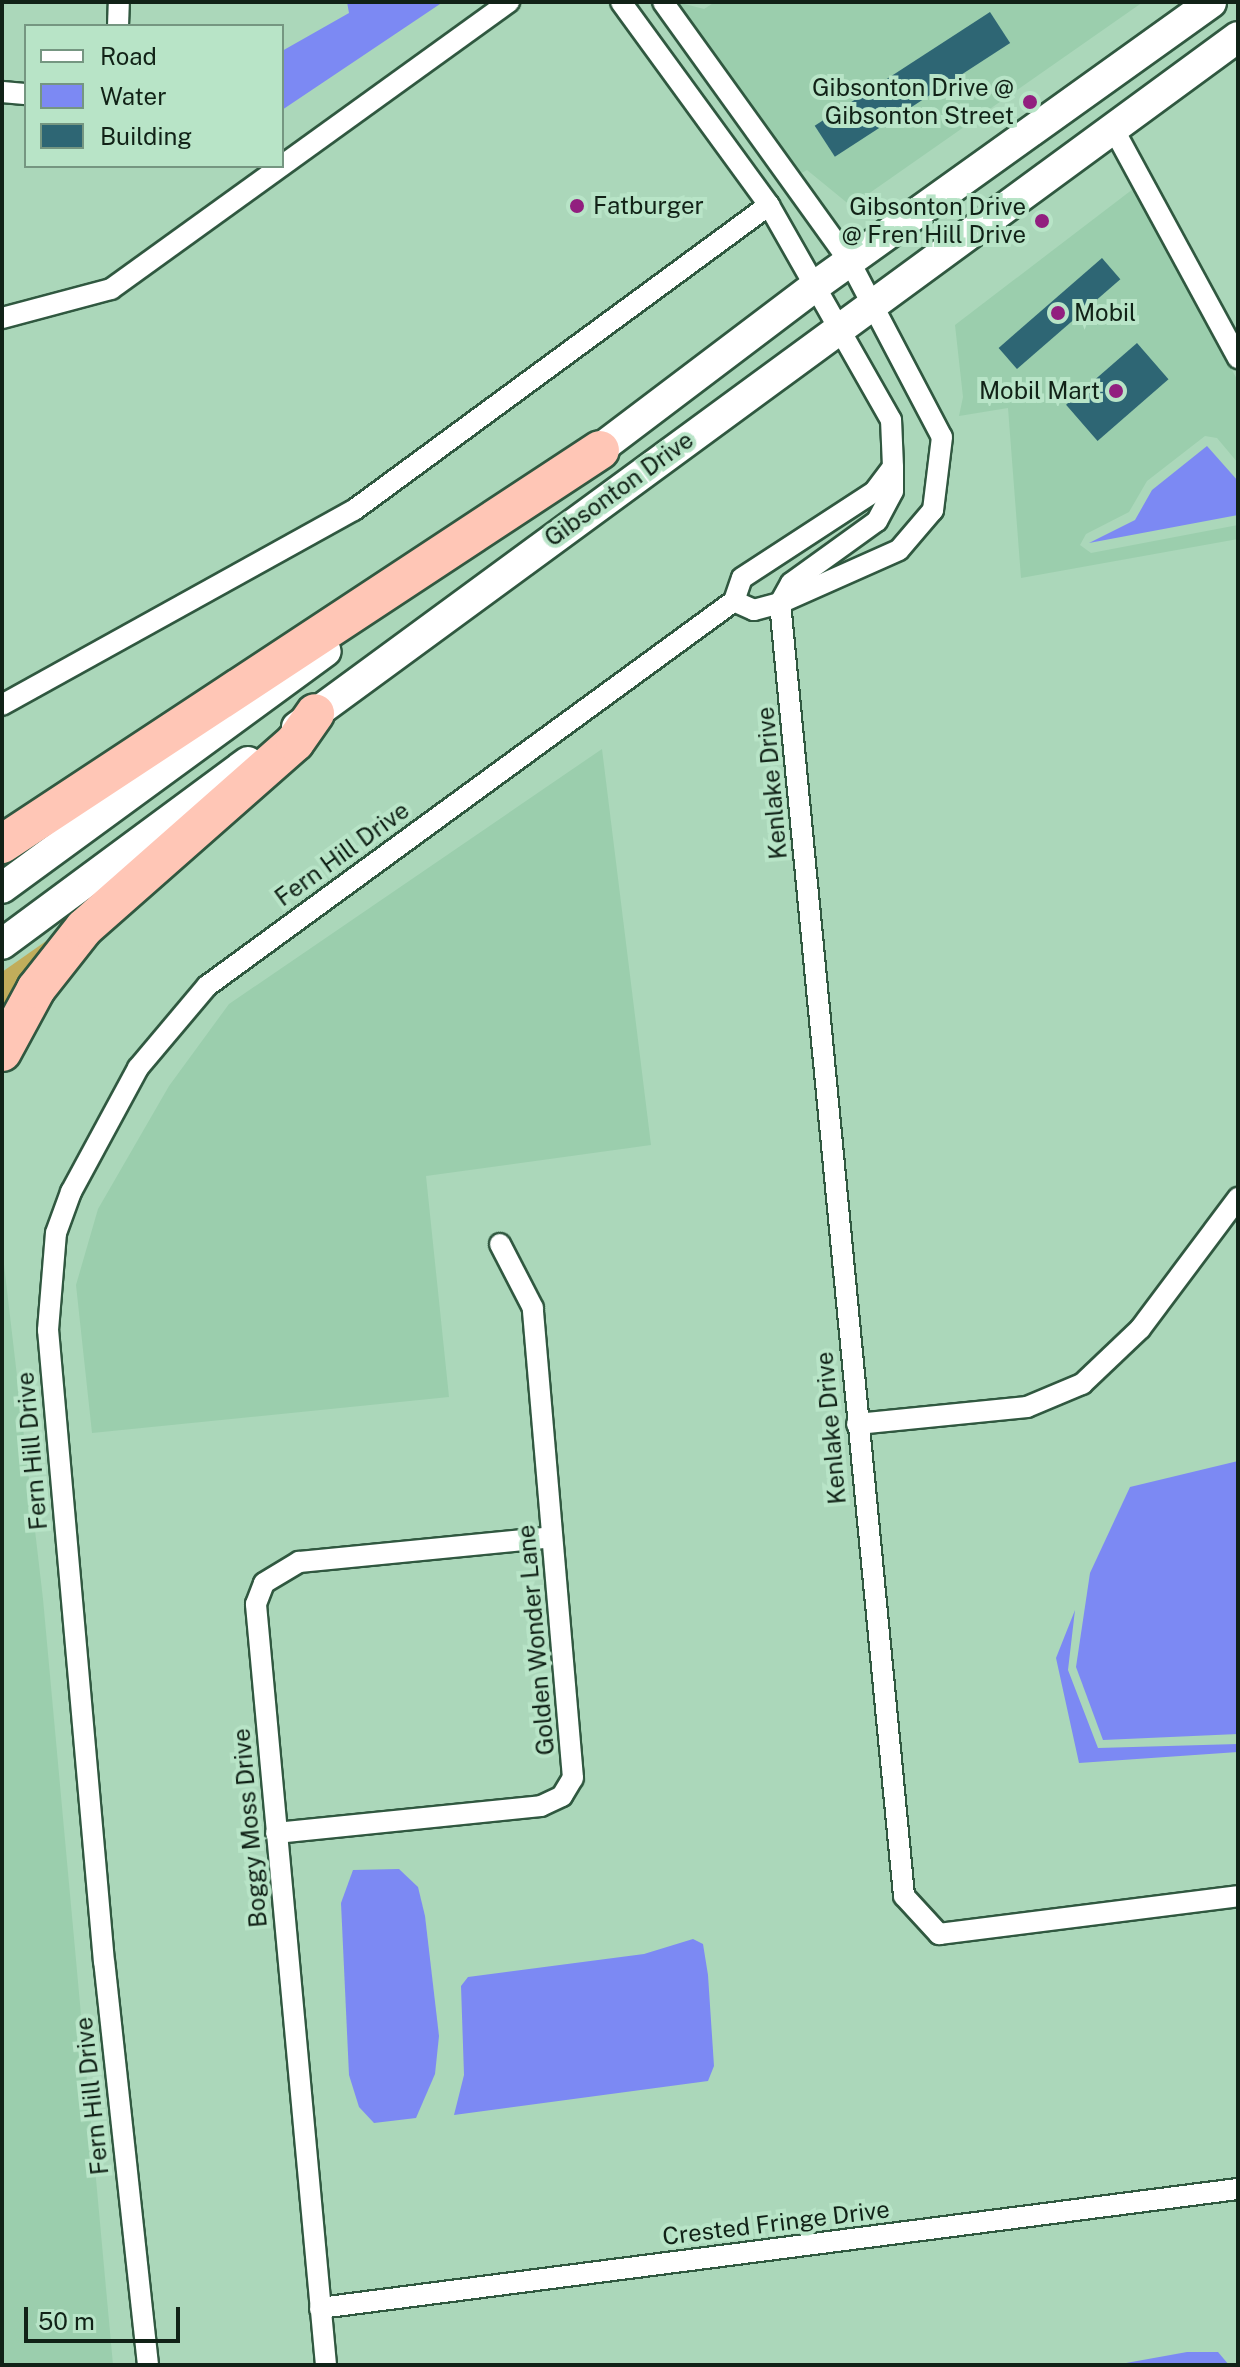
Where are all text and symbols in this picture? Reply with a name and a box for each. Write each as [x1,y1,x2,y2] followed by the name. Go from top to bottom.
[24,24,284,168] legend
[100,42,157,70] text: Road
[812,74,1014,130] place label: Gibsonton Drive @ Gibsonton Street
[100,82,167,110] text: Water
[1021,93,1039,111] marker: Gibsonton Drive @ Gibsonton Street
[100,122,192,150] text: Building
[593,192,704,220] place label: Fatburger
[842,193,1026,249] place label: Gibsonton Drive @ Fren Hill Drive
[568,197,586,215] marker: Fatburger
[1033,212,1051,230] marker: Gibsonton Drive @ Fren Hill Drive
[1074,299,1136,327] place label: Mobil
[1049,304,1067,322] marker: Mobil
[979,377,1100,405] place label: Mobil Mart
[1107,382,1125,400] marker: Mobil Mart
[539,425,699,553] street label: Gibsonton Drive
[751,705,793,861] street label: Kenlake Drive
[269,796,415,912] street label: Fern Hill Drive
[810,1350,852,1506] street label: Kenlake Drive
[11,1371,53,1531] street label: Fern Hill Drive
[512,1523,560,1757] street label: Golden Wonder Lane
[227,1727,273,1929] street label: Boggy Moss Drive
[69,2016,115,2176] street label: Fern Hill Drive
[661,2195,891,2251] street label: Crested Fringe Drive
[28,2291,184,2341] scale bar
[38,2307,95,2335] text: 50 m

